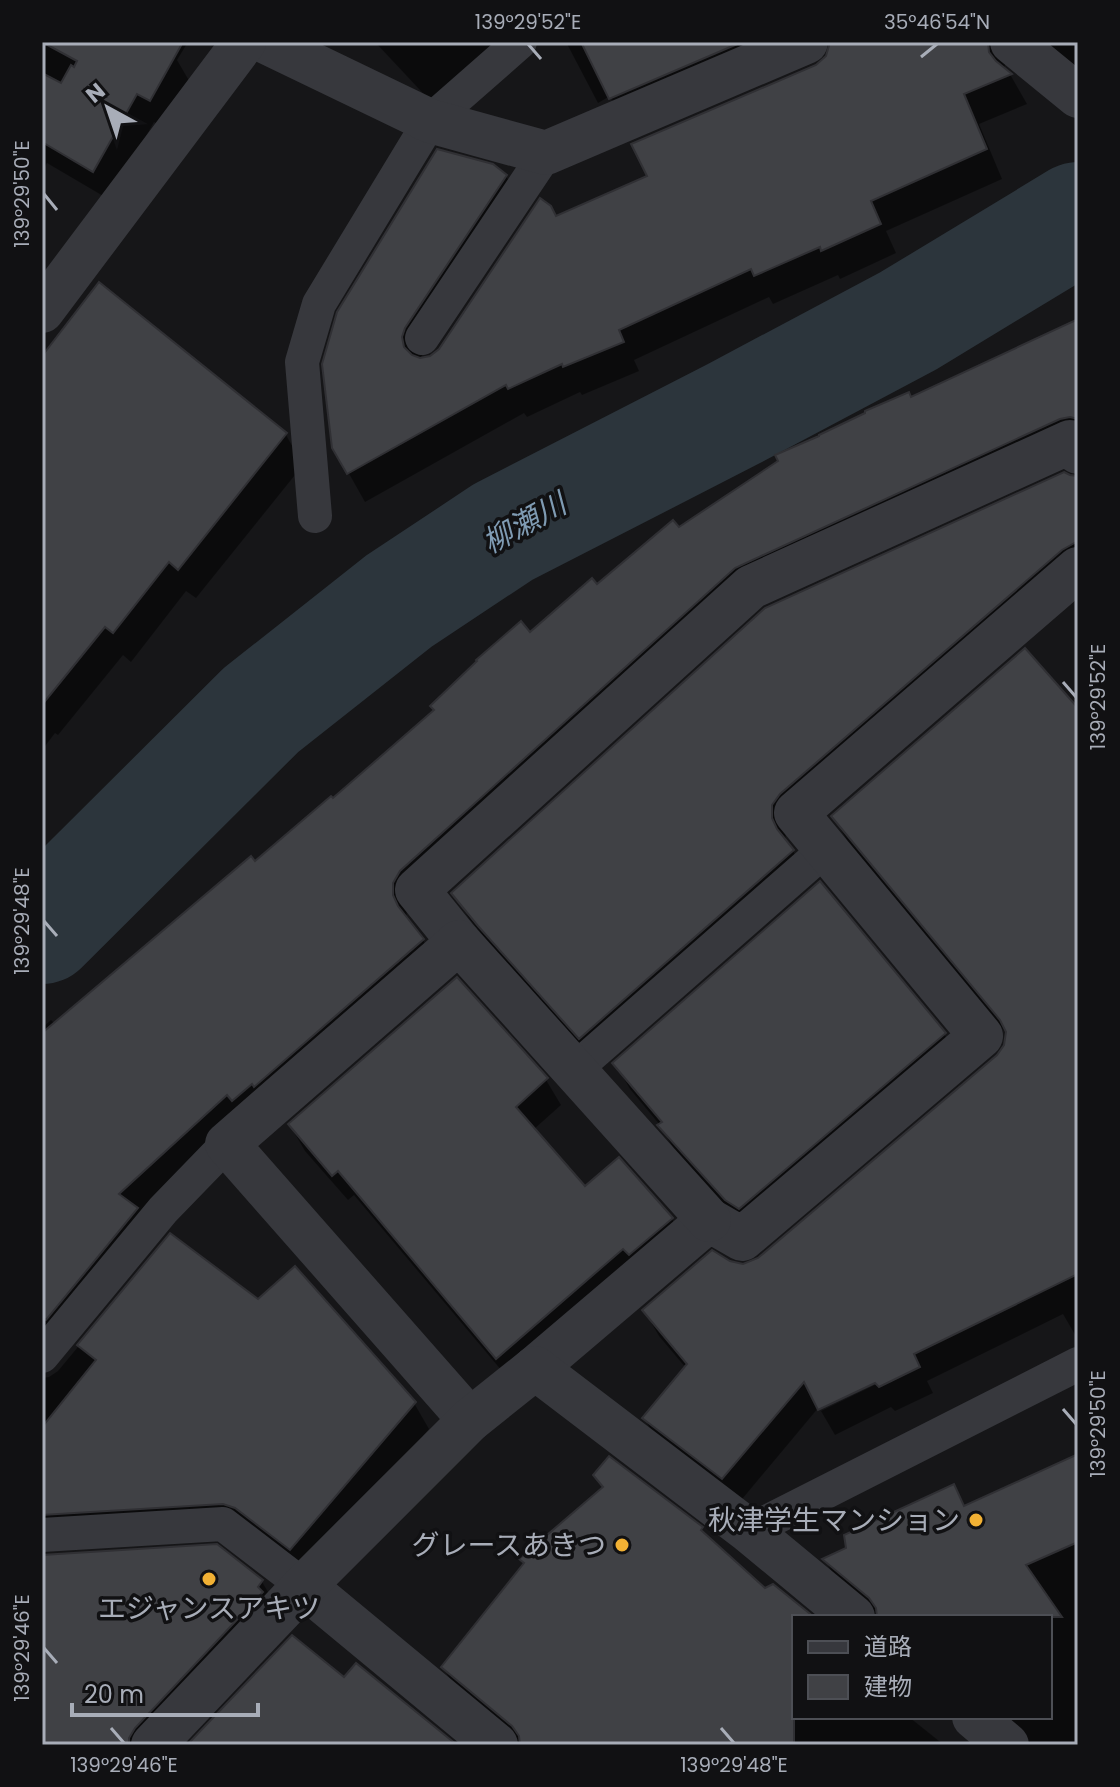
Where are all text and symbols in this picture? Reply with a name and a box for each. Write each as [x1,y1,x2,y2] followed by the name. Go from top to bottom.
[475,8,581,36] text: 139°29'52"E
[884,8,990,36] text: 35°46'54"N
[68,68,148,148] north arrow
[79,76,112,110] text: N
[8,140,36,248] text: 139°29'50"E
[474,481,576,564] water label: 柳瀬川
[1084,644,1112,750] text: 139°29'52"E
[8,867,36,975] text: 139°29'48"E
[1084,1370,1112,1478] text: 139°29'50"E
[708,1501,960,1540] place label: 秋津学生マンション
[967,1511,985,1529] marker: 秋津学生マンション
[411,1526,606,1565] place label: グレースあきつ
[613,1536,631,1554] marker: グレースあきつ
[200,1570,218,1588] marker: エジャンスアキツ
[98,1589,320,1628] place label: エジャンスアキツ
[8,1594,36,1702] text: 139°29'46"E
[792,1615,1052,1719] legend
[864,1630,912,1663] text: 道路
[72,1667,258,1717] scale bar
[864,1670,912,1703] text: 建物
[84,1678,144,1711] text: 20 m
[70,1751,178,1779] text: 139°29'46"E
[680,1751,788,1779] text: 139°29'48"E

